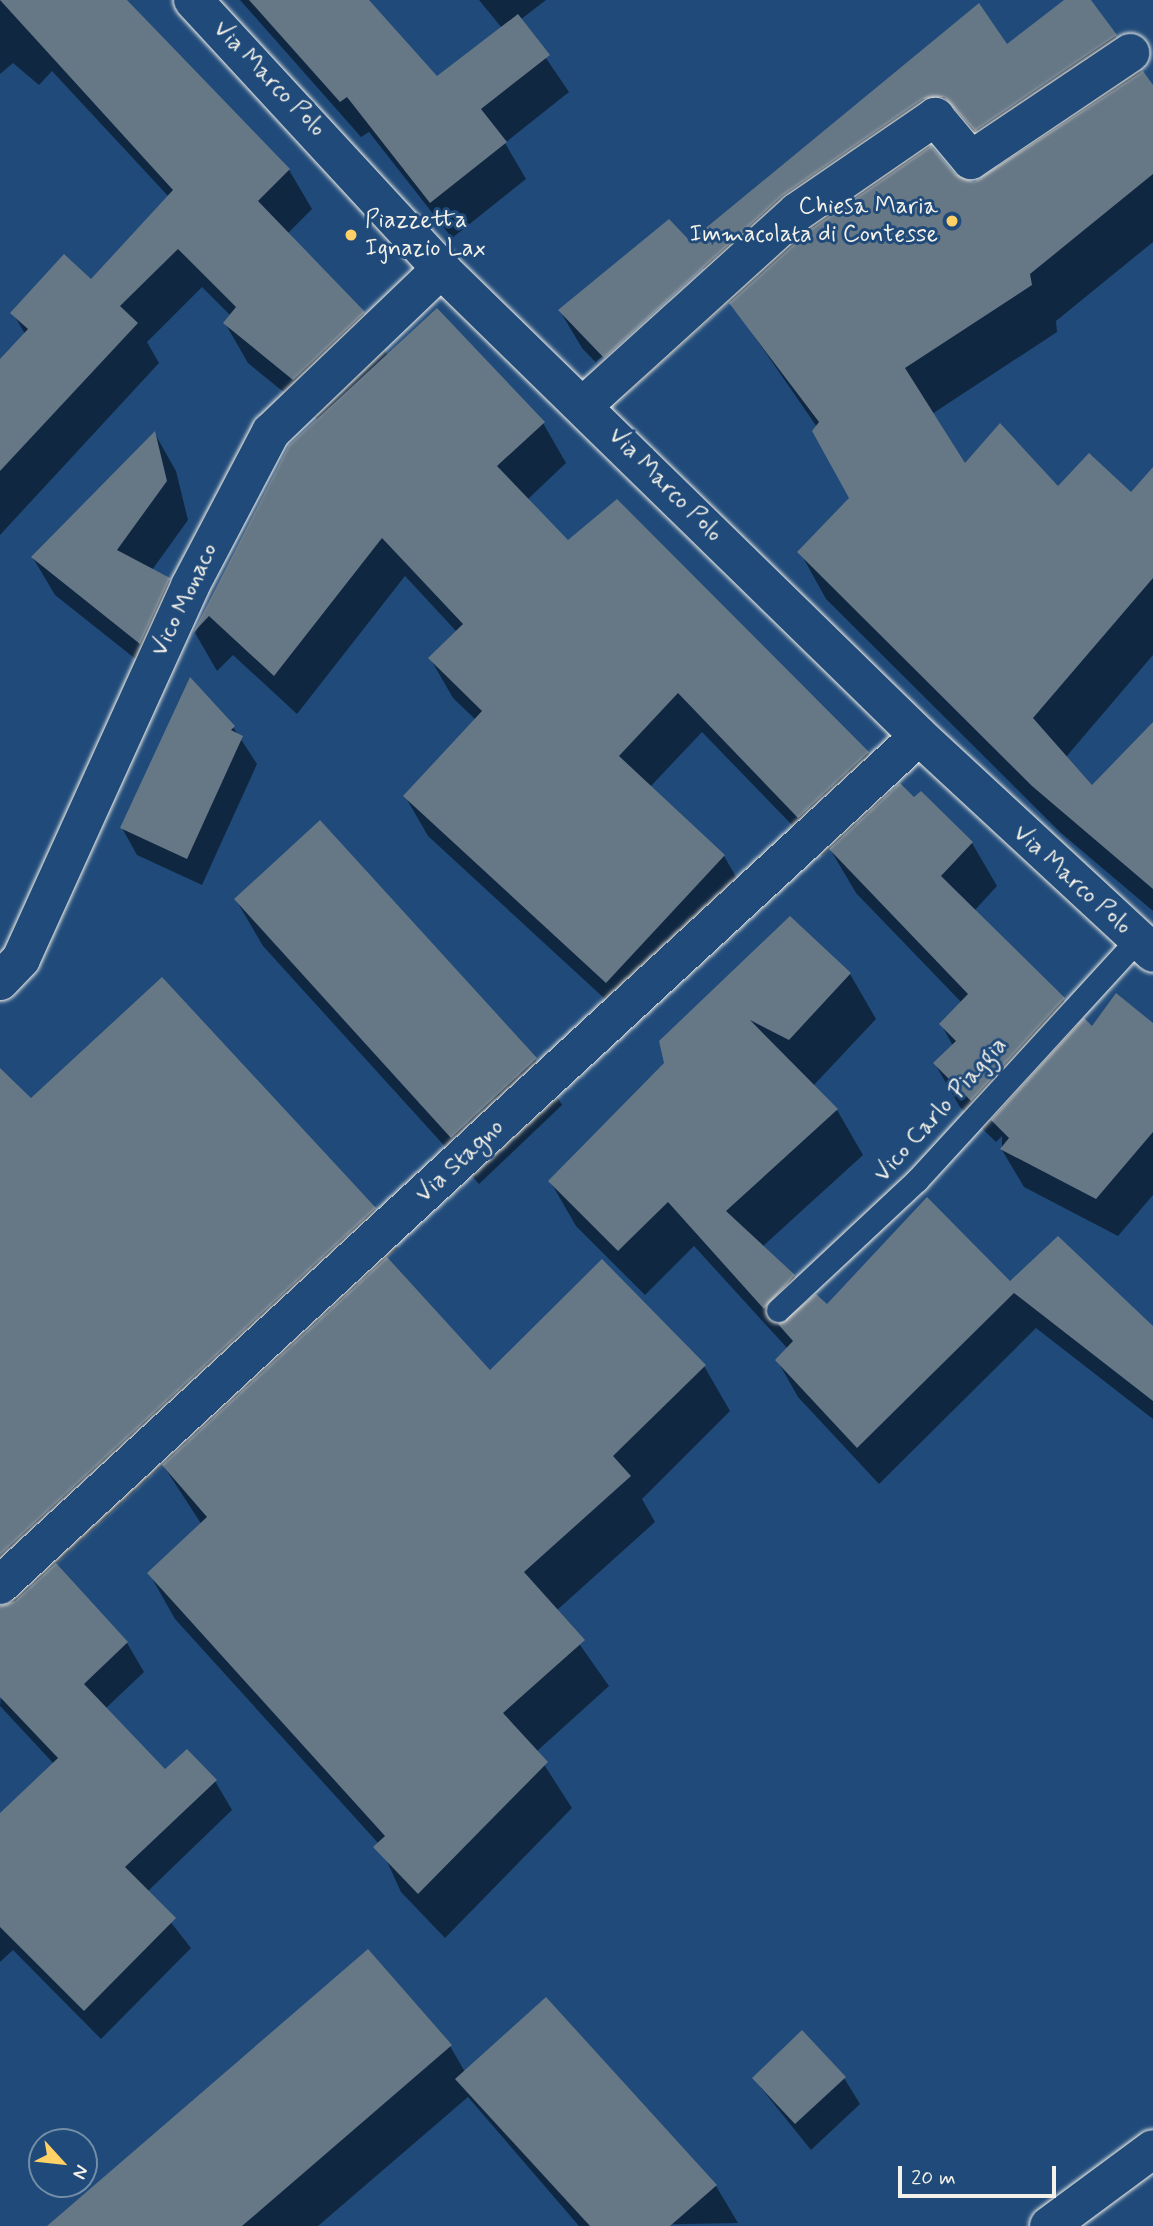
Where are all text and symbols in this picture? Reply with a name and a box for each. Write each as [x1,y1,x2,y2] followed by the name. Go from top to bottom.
[208,17,330,141] street label: Via Marco Polo
[691,193,938,249] place label: Chiesa Maria Immacolata di Contesse
[365,207,486,263] place label: Piazzetta Ignazio Lax
[944,213,960,229] marker: Chiesa Maria Immacolata di Contesse
[343,227,359,243] marker: Piazzetta Ignazio Lax
[603,423,727,547] street label: Via Marco Polo
[145,538,225,662] street label: Vico Monaco
[1008,821,1136,939] street label: Via Marco Polo
[870,1033,1012,1187] street label: Vico Carlo Piaggia
[411,1114,509,1208] street label: Via Stagno
[28,2128,98,2198] north arrow
[901,2152,1058,2196] scale bar
[66,2161,94,2183] text: N
[911,2164,956,2192] text: 20 m

